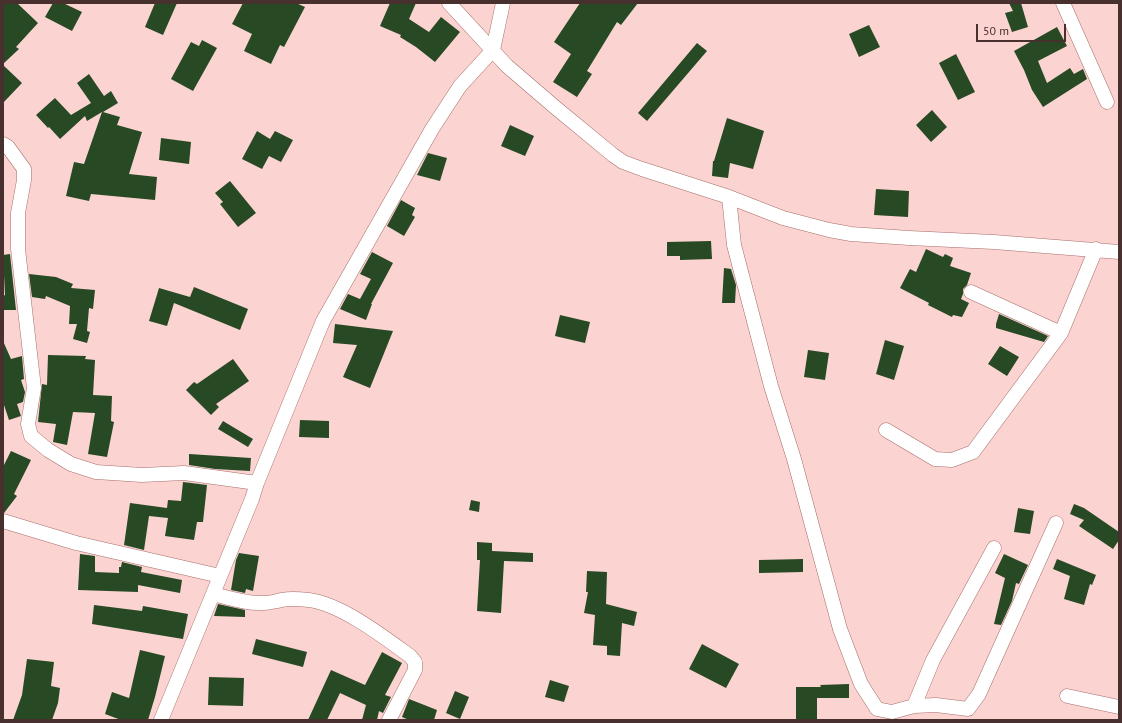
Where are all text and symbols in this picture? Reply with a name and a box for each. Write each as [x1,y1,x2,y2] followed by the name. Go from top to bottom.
[978,16,1068,42] scale bar
[983,23,1009,38] text: 50 m

